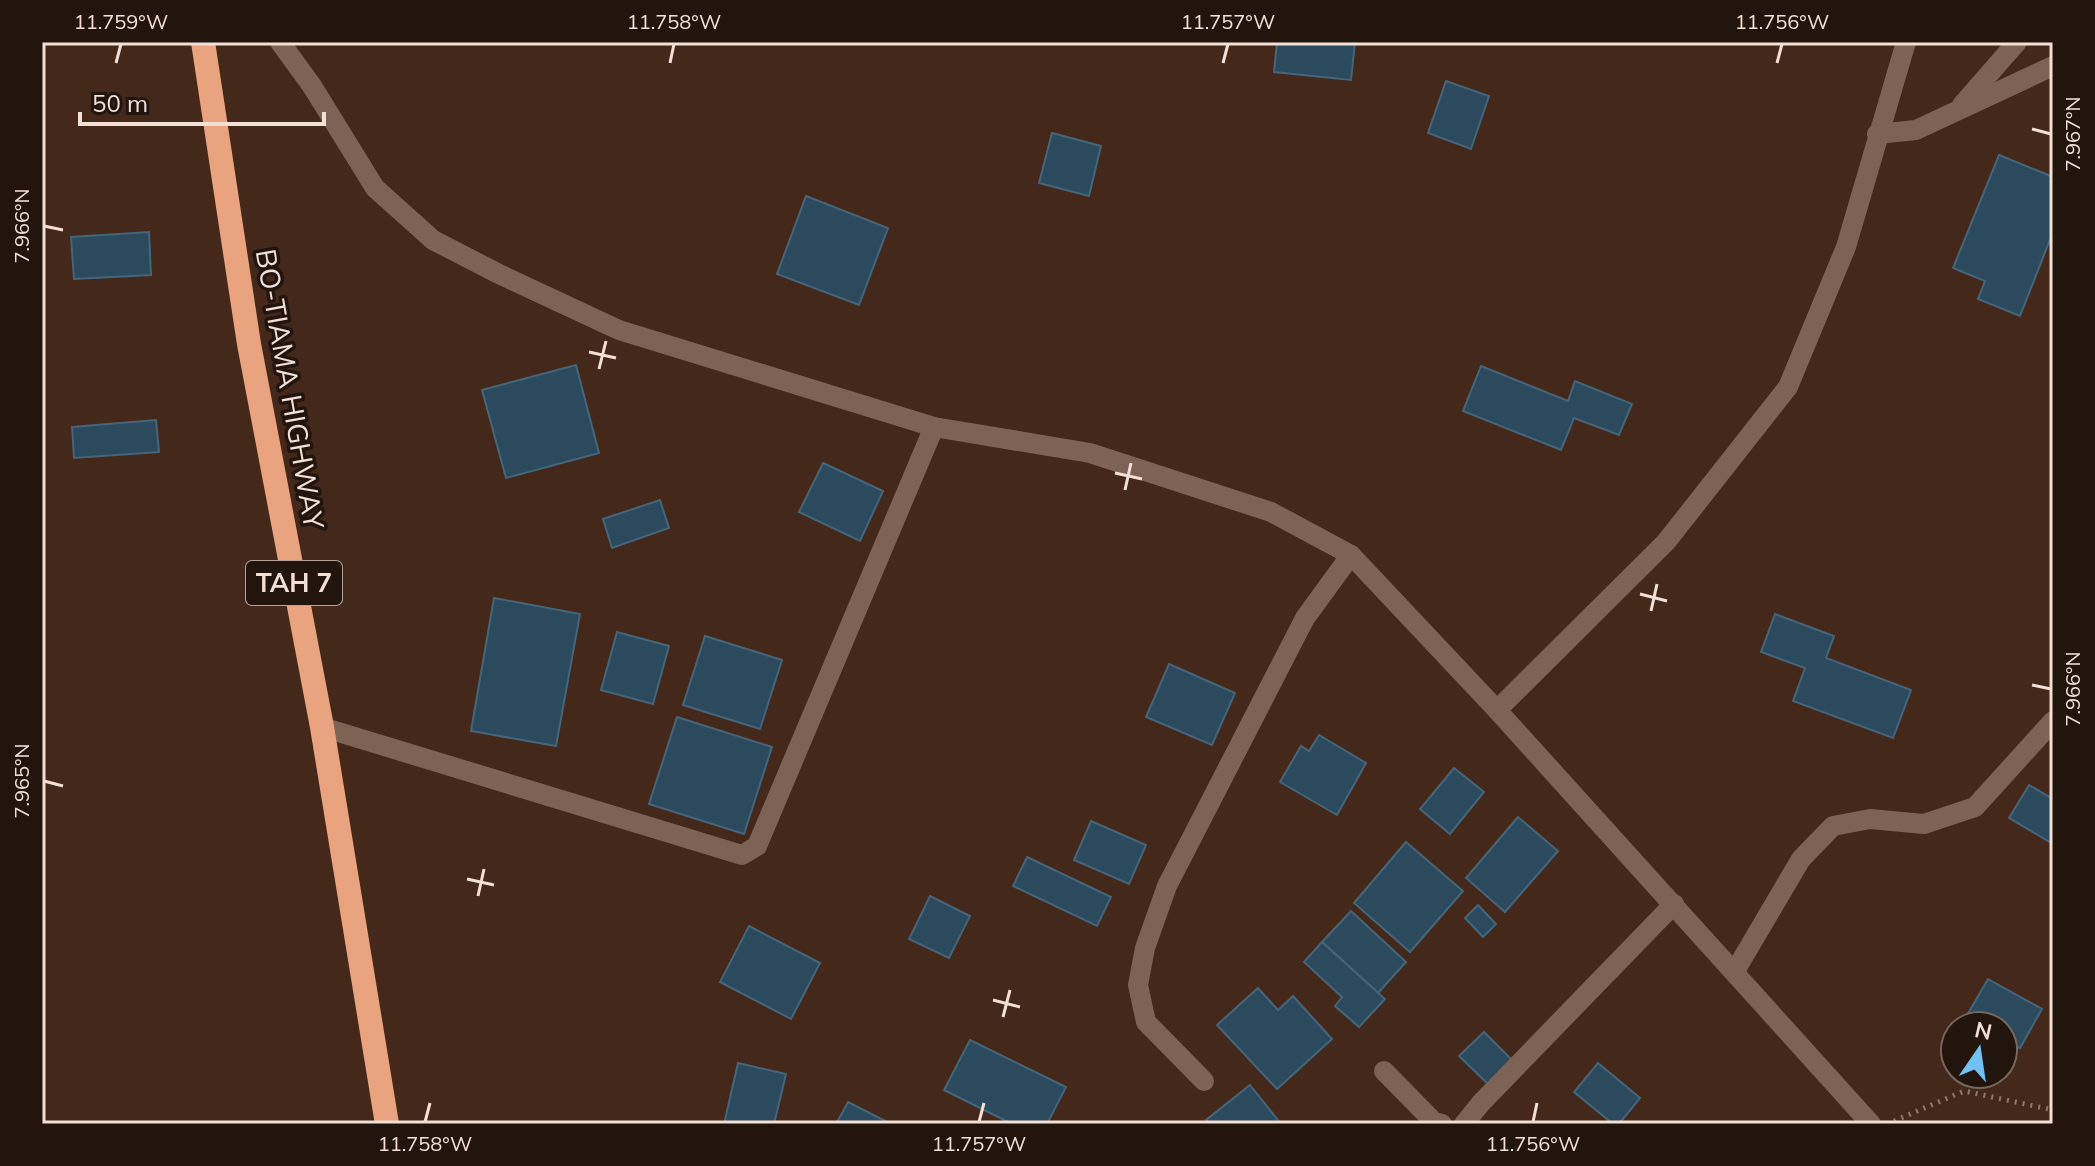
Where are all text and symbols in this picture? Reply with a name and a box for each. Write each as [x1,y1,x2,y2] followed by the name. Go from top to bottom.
[74,9,168,34] text: 11.759°W
[627,9,721,34] text: 11.758°W
[1181,9,1275,34] text: 11.757°W
[1735,9,1829,34] text: 11.756°W
[80,76,324,126] scale bar
[92,88,148,118] text: 50 m
[2060,97,2085,171] text: 7.967°N
[9,189,34,263] text: 7.966°N
[249,246,333,533] street label: BO-TIAMA HIGHWAY
[246,561,342,605] road number: TAH 7
[2060,652,2085,726] text: 7.966°N
[9,744,34,818] text: 7.965°N
[1939,1010,2019,1090] north arrow
[1972,1015,1995,1046] text: N
[378,1131,472,1156] text: 11.758°W
[932,1131,1026,1156] text: 11.757°W
[1486,1131,1580,1156] text: 11.756°W

